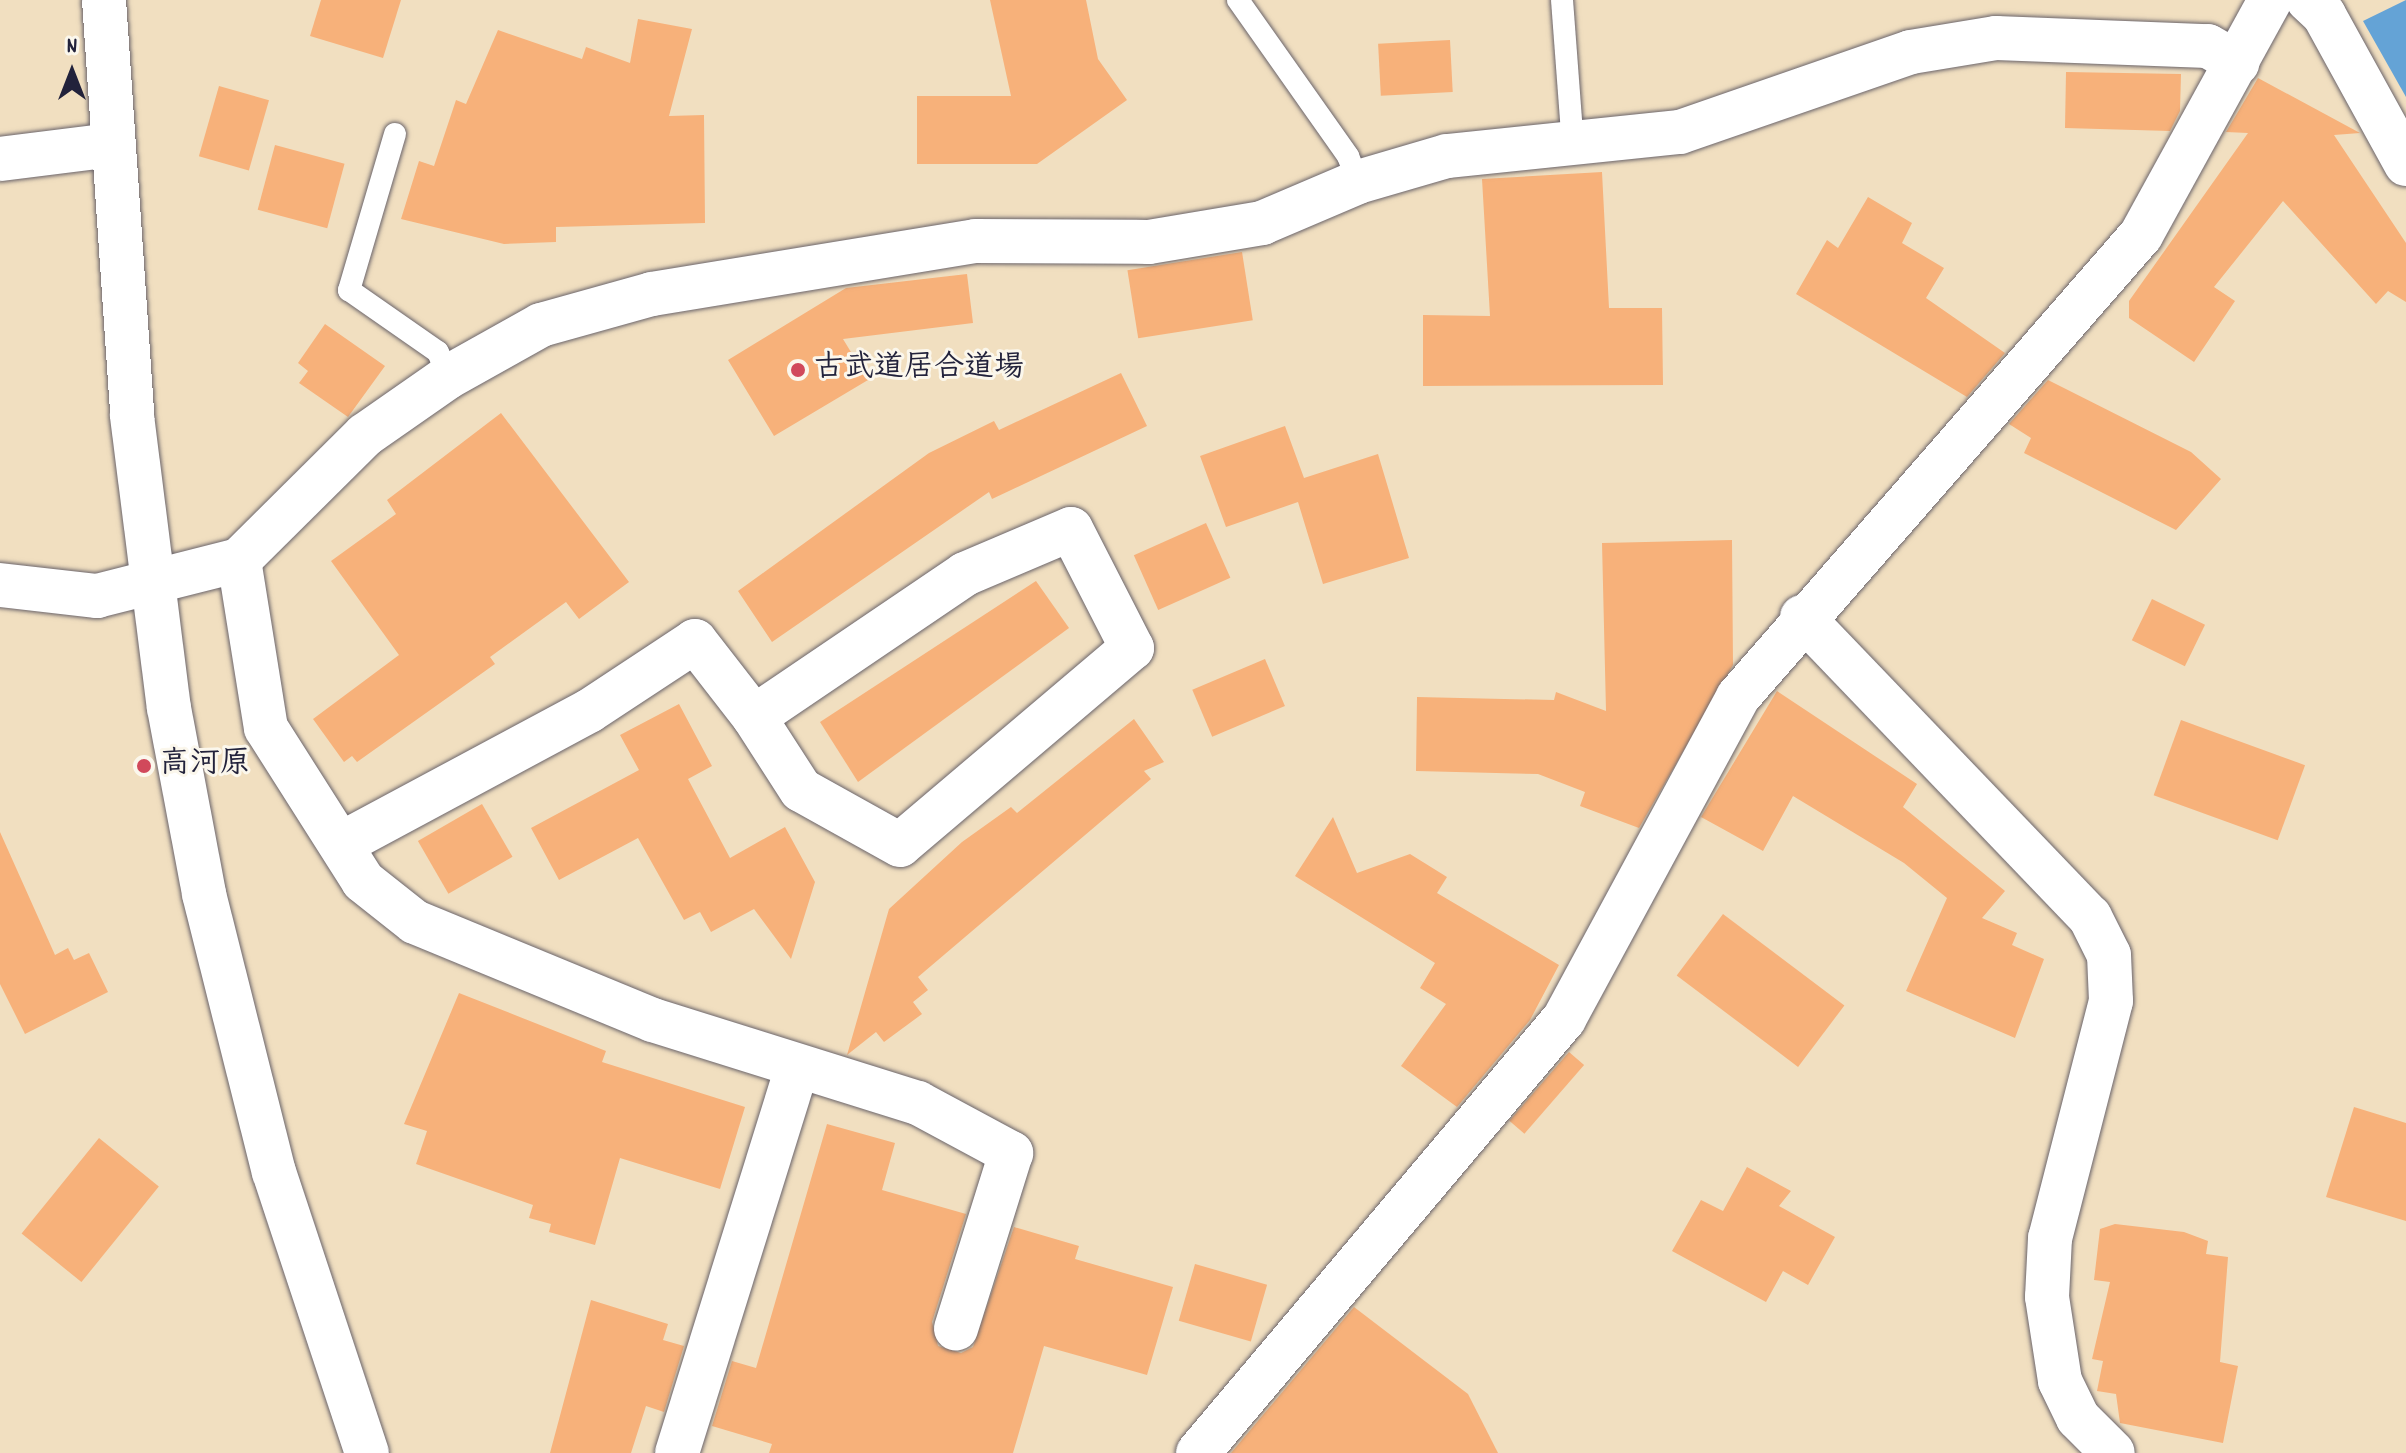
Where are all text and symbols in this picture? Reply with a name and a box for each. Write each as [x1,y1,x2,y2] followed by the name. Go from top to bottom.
[32,32,112,112] north arrow
[67,32,77,63] text: N
[814,352,1024,388] place label: 古武道居合道場
[789,361,807,379] marker: 古武道居合道場
[160,748,250,784] place label: 高河原
[135,757,153,775] marker: 高河原

